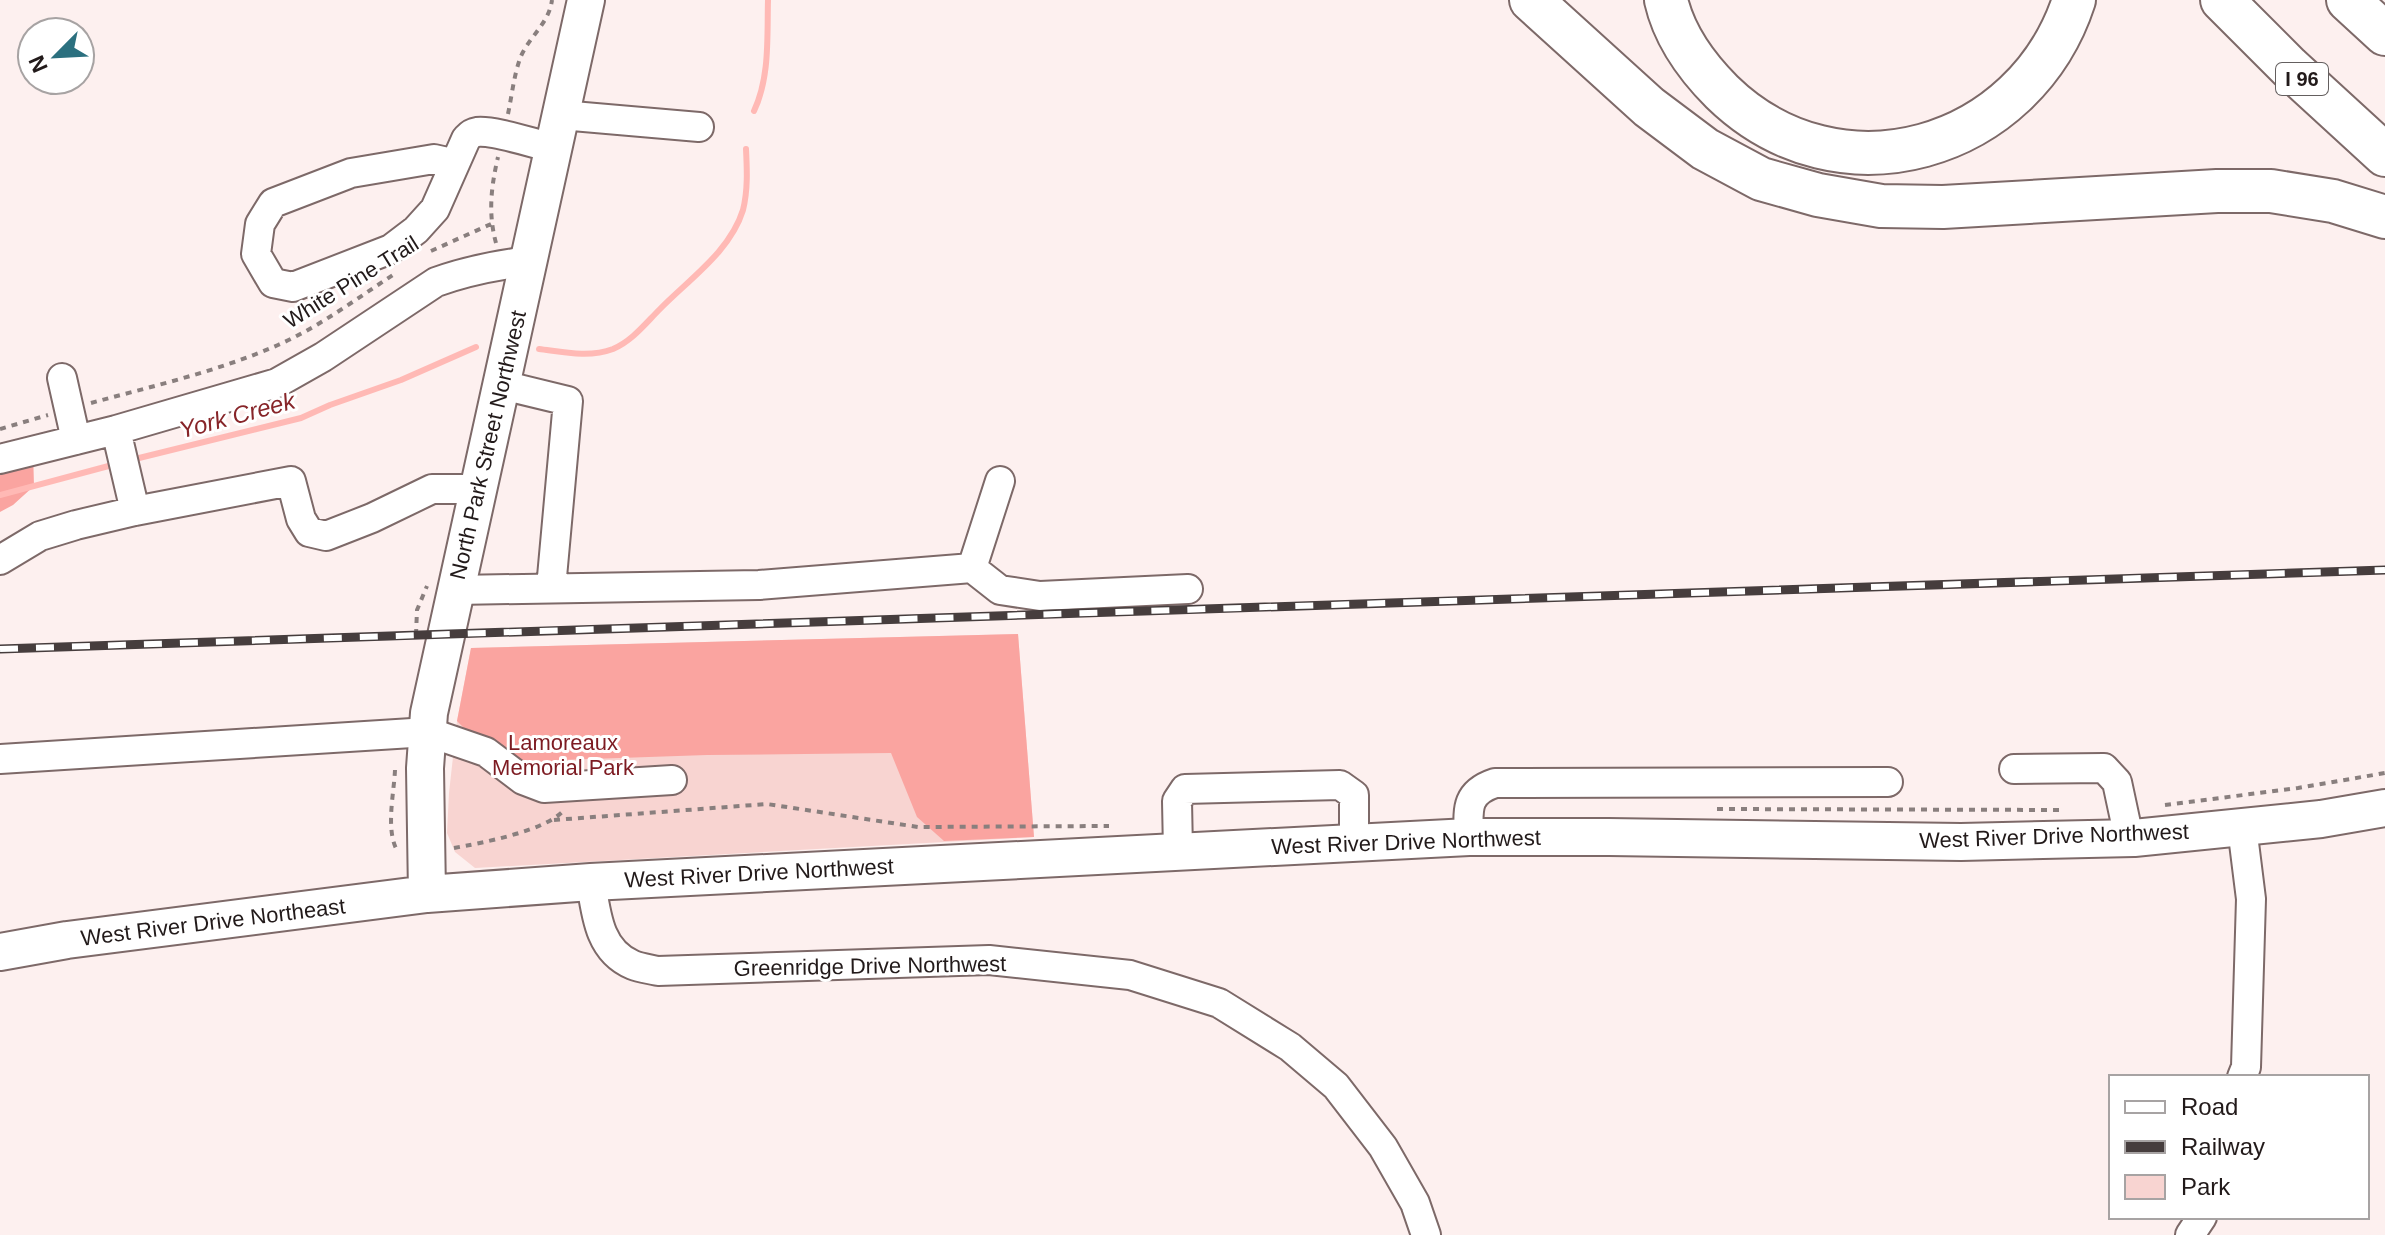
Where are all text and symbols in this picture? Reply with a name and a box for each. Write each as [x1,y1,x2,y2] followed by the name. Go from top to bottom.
[16,16,96,96] north arrow
[24,52,53,76] text: N
[2276,63,2328,95] road number: I 96
[279,231,423,333] street label: White Pine Trail
[445,308,531,582] street label: North Park Street Northwest
[176,386,300,443] water label: York Creek
[492,730,635,780] park label: Lamoreaux Memorial Park
[1919,819,2189,853] street label: West River Drive Northwest
[1271,825,1541,859] street label: West River Drive Northwest
[624,853,894,893] street label: West River Drive Northwest
[79,893,347,951] street label: West River Drive Northeast
[733,951,1007,981] street label: Greenridge Drive Northwest
[2109,1075,2369,1219] legend
[2181,1093,2238,1120] text: Road
[2181,1133,2265,1160] text: Railway
[2181,1173,2231,1200] text: Park

